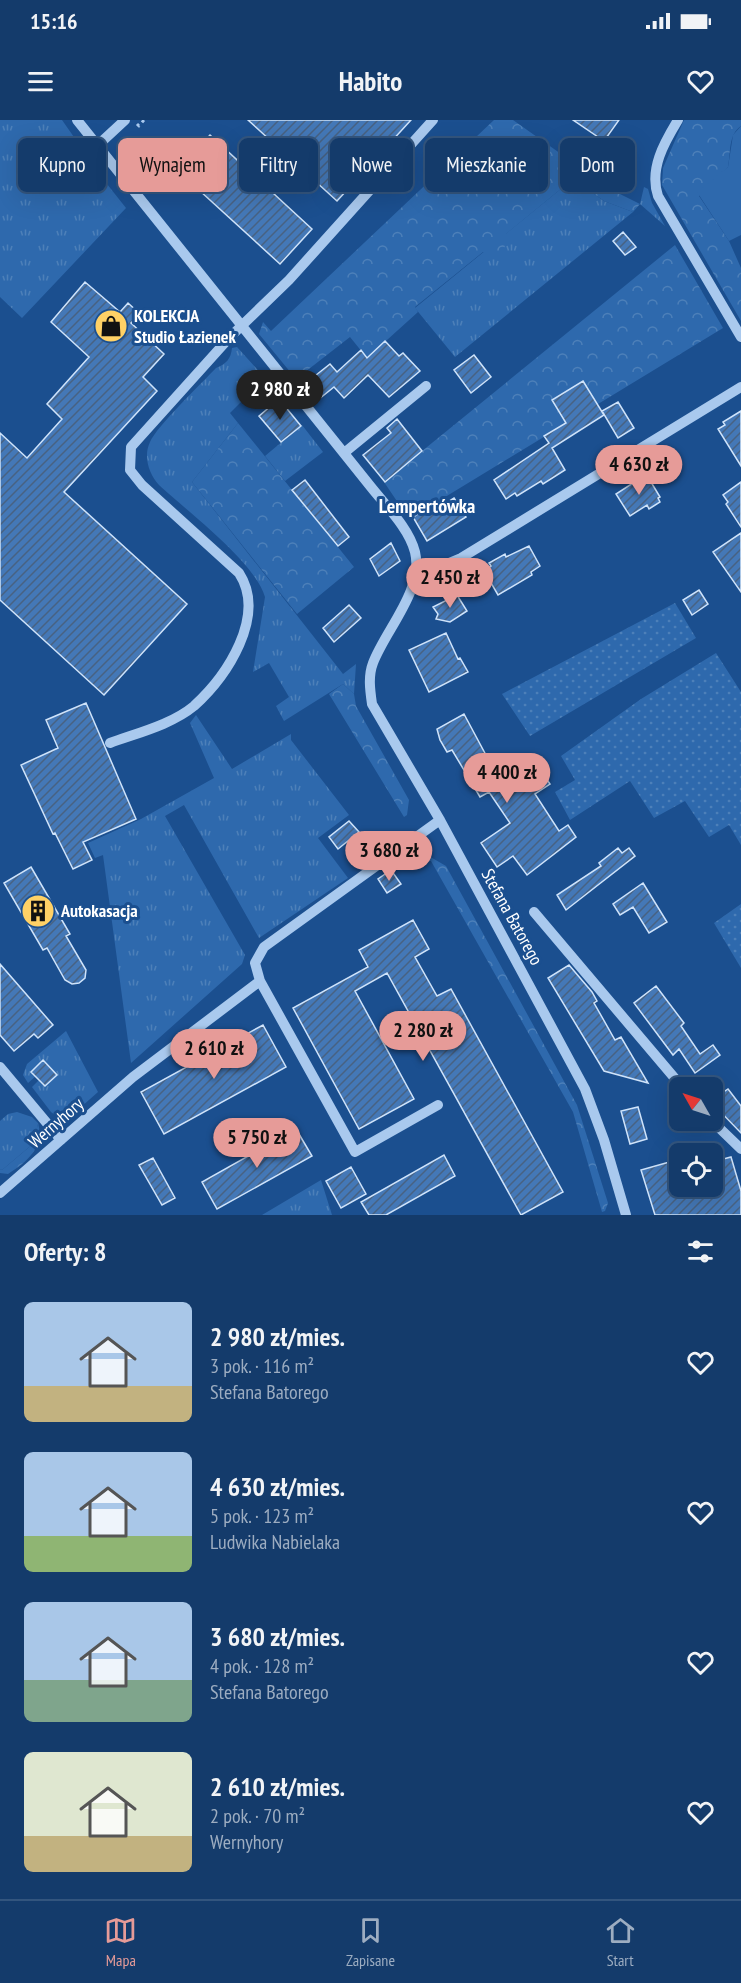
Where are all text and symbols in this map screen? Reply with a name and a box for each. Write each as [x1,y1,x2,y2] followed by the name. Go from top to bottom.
[30,7,78,35] text: 15:16
[339,64,402,98] text: Habito
[24,65,57,98] icon: menu
[684,65,717,98] icon: heart
[18,138,106,192] chip: Kupno
[118,138,227,192] chip: Wynajem
[239,138,318,192] chip: Filtry
[330,138,413,192] chip: Nowe
[425,138,548,192] chip: Mieszkanie
[560,138,635,192] chip: Dom
[134,304,237,348] place label: KOLEKCJA Studio Łazienek
[93,308,129,344] shop icon: KOLEKCJA Studio Łazienek
[218,370,342,421] pin: 2 980 zł
[250,376,310,402] text: 2 980 zł
[577,445,701,496] pin: 4 630 zł
[609,451,669,477] text: 4 630 zł
[379,493,475,519] district label: Lempertówka
[388,558,512,609] pin: 2 450 zł
[420,564,480,590] text: 2 450 zł
[445,753,569,804] pin: 4 400 zł
[477,759,537,785] text: 4 400 zł
[327,831,451,882] pin: 3 680 zł
[359,837,419,863] text: 3 680 zł
[477,865,548,969] street label: Stefana Batorego
[20,893,56,929] building icon: Autokasacja
[60,899,138,922] place label: Autokasacja
[361,1011,485,1062] pin: 2 280 zł
[393,1017,453,1043] text: 2 280 zł
[152,1029,276,1080] pin: 2 610 zł
[184,1035,244,1061] text: 2 610 zł
[669,1077,723,1131] north arrow
[669,1077,723,1197] map controls
[23,1092,88,1153] street label: Wernyhory
[195,1118,319,1169] pin: 5 750 zł
[227,1124,287,1150] text: 5 750 zł
[669,1143,723,1197] button: locate
[24,1235,106,1268] text: Oferty: 8
[684,1235,717,1268] icon: filters
[210,1320,345,1353] text: 2 980 zł/mies.
[72,1326,144,1398] icon: home
[684,1346,717,1379] icon: heart
[210,1353,314,1379] text: 3 pok. · 116 m²
[210,1379,329,1405] text: Stefana Batorego
[210,1470,345,1503] text: 4 630 zł/mies.
[72,1476,144,1548] icon: home
[684,1496,717,1529] icon: heart
[210,1503,314,1529] text: 5 pok. · 123 m²
[210,1529,340,1555] text: Ludwika Nabielaka
[210,1620,345,1653] text: 3 680 zł/mies.
[72,1626,144,1698] icon: home
[684,1646,717,1679] icon: heart
[210,1653,314,1679] text: 4 pok. · 128 m²
[210,1679,329,1705] text: Stefana Batorego
[210,1770,345,1803] text: 2 610 zł/mies.
[72,1776,144,1848] icon: home
[684,1796,717,1829] icon: heart
[210,1803,305,1829] text: 2 pok. · 70 m²
[210,1829,283,1855] text: Wernyhory
[104,1914,137,1970] tab: Mapa
[346,1914,395,1970] tab: Zapisane
[604,1914,637,1970] tab: Start

